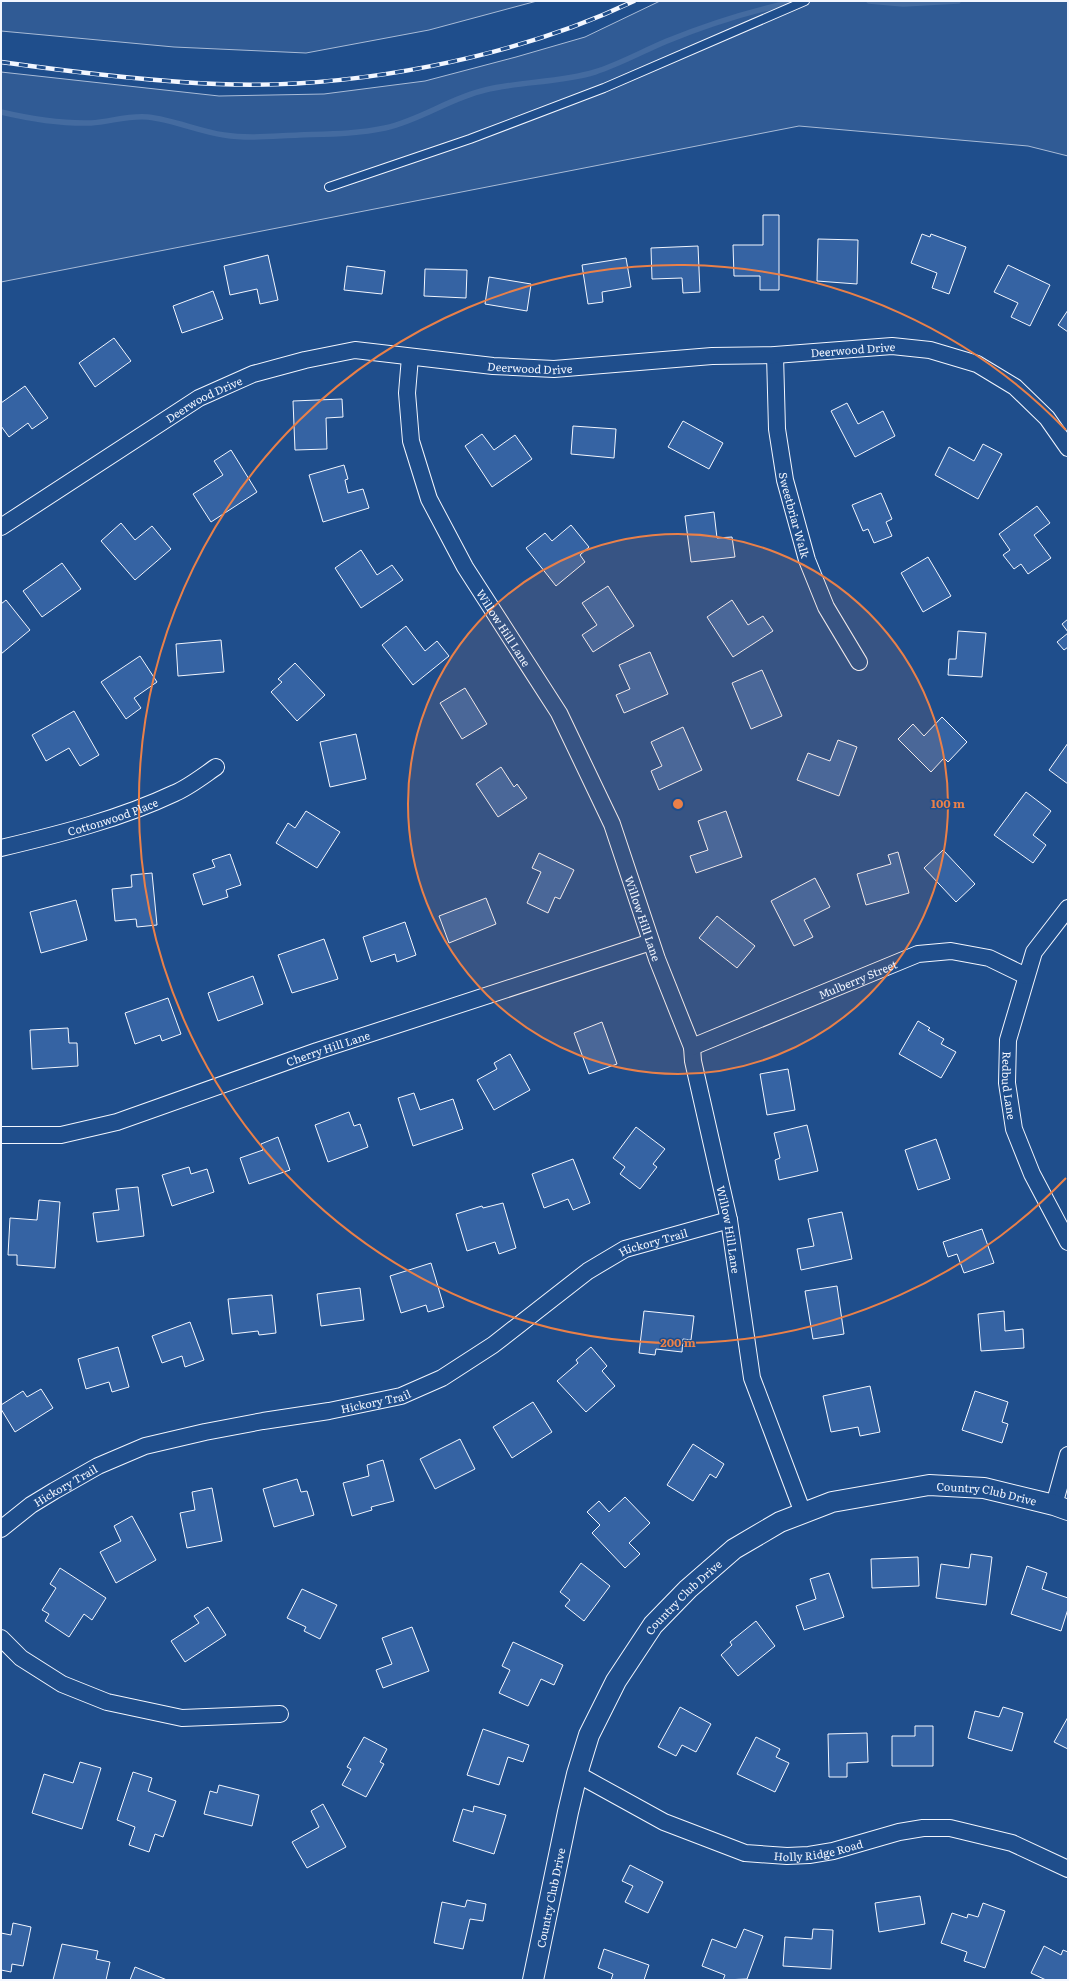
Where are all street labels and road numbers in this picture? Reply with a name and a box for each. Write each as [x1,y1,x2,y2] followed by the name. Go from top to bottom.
[810,338,896,360] street label: Deerwood Drive
[486,357,573,377] street label: Deerwood Drive
[162,372,245,426] street label: Deerwood Drive
[776,471,814,560] street label: Sweetbriar Walk
[473,586,535,670] street label: Willow Hill Lane
[66,794,161,839] street label: Cottonwood Place
[622,874,665,963] street label: Willow Hill Lane
[816,955,900,1002] street label: Mulberry Street
[284,1026,372,1069] street label: Cherry Hill Lane
[999,1051,1020,1121] street label: Redbud Lane
[713,1184,745,1275] street label: Willow Hill Lane
[615,1224,690,1259] street label: Hickory Trail
[339,1385,413,1416] street label: Hickory Trail
[30,1460,100,1510] street label: Hickory Trail
[936,1477,1039,1509] street label: Country Club Drive
[641,1555,725,1638] street label: Country Club Drive
[773,1835,865,1864] street label: Holly Ridge Road
[532,1846,568,1949] street label: Country Club Drive

